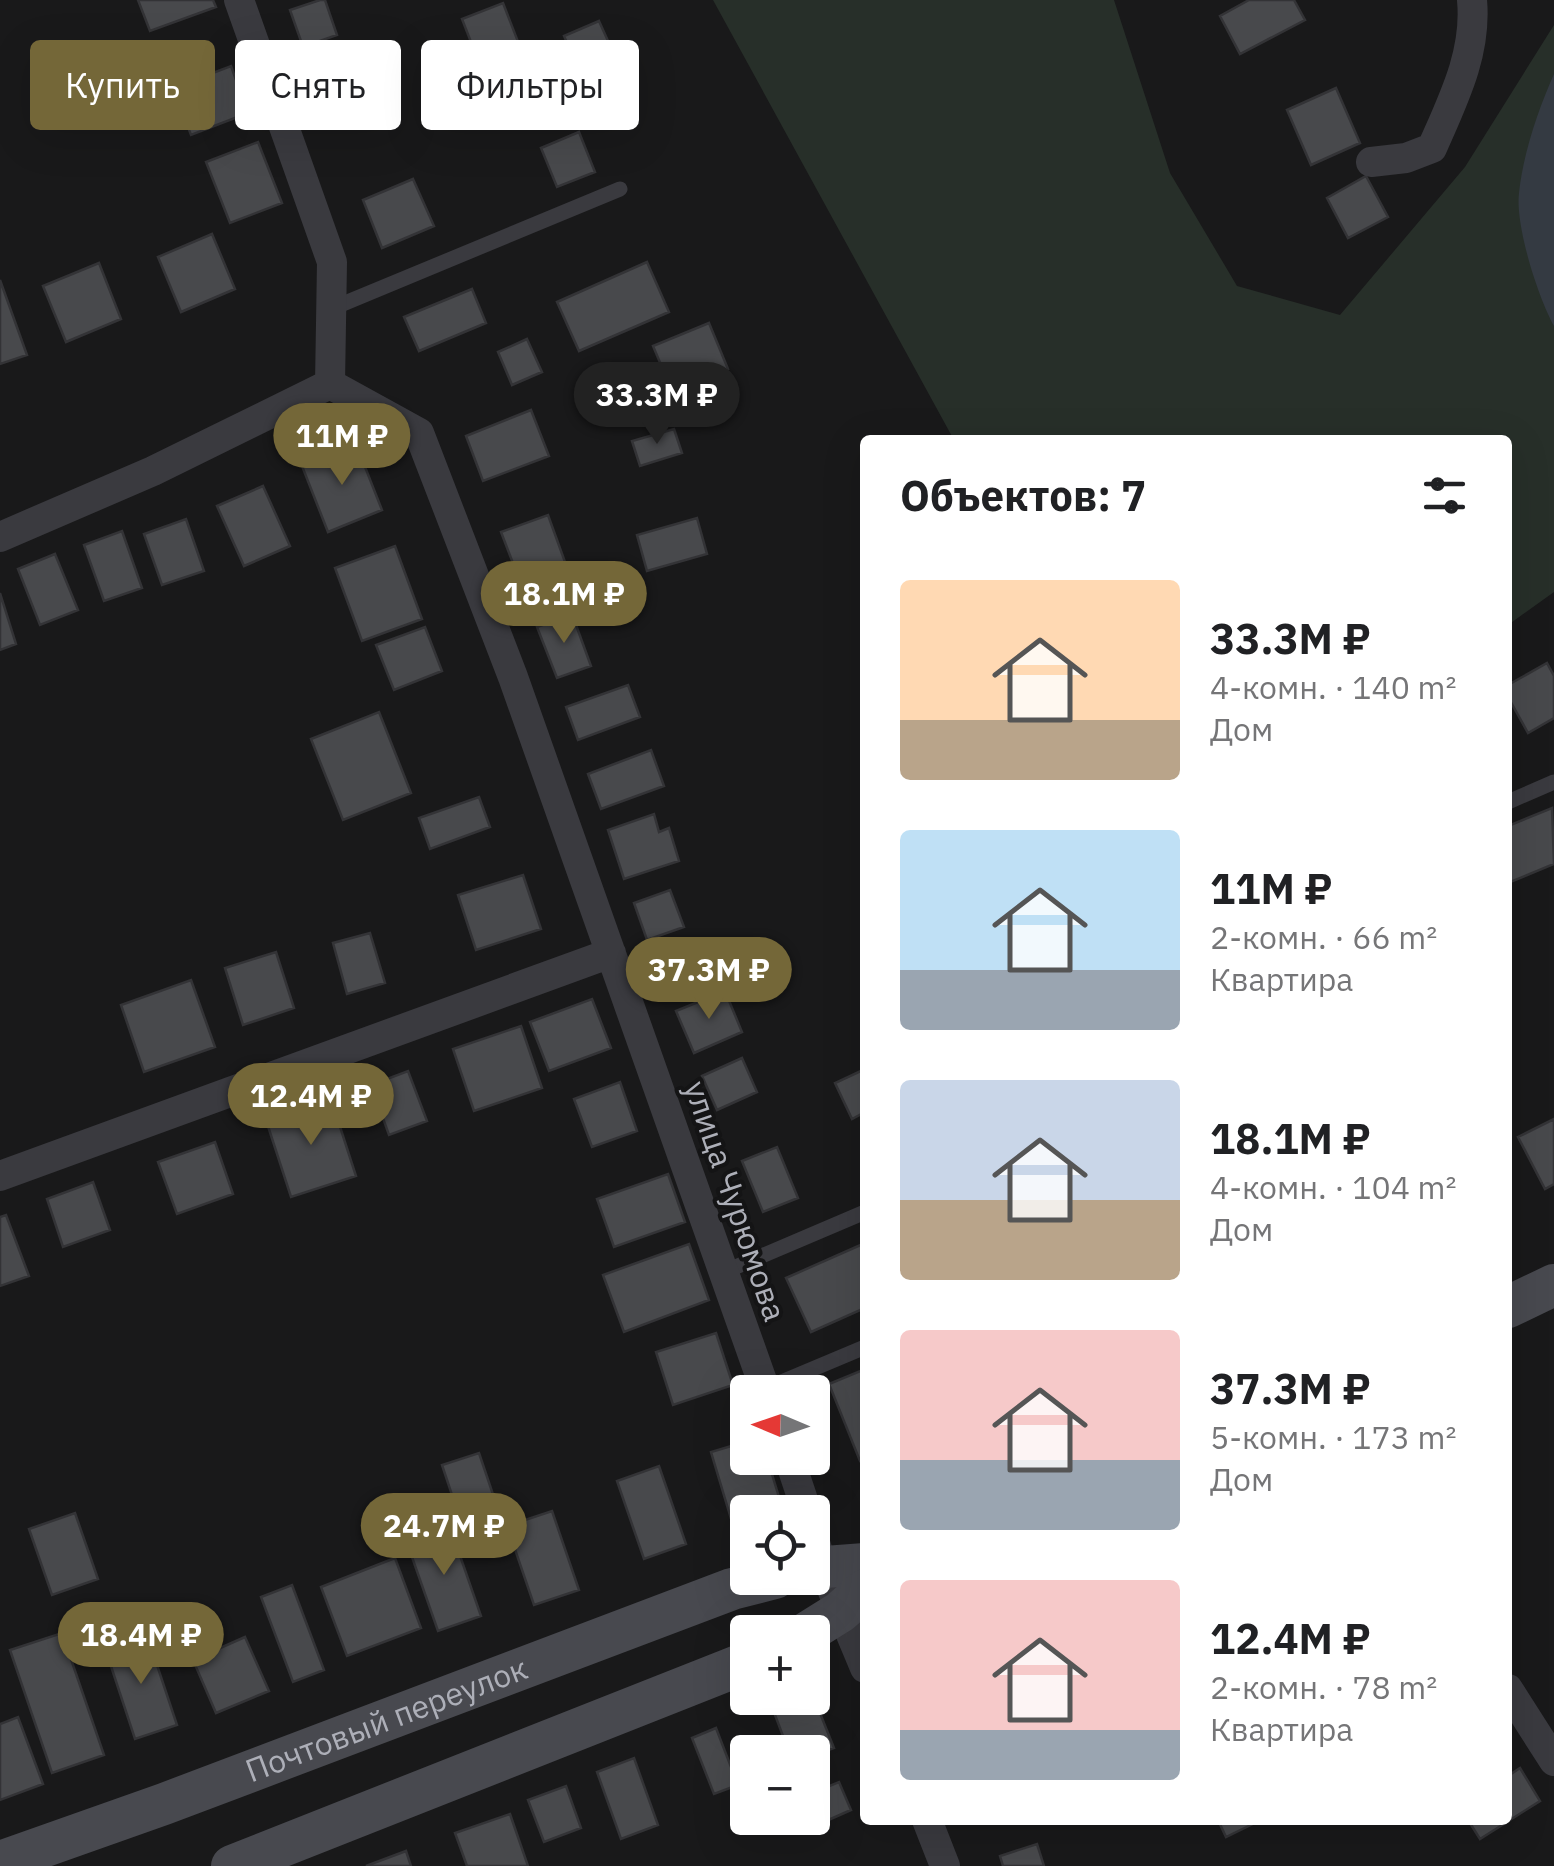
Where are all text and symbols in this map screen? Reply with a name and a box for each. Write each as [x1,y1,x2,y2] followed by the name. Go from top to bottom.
[30,40,215,130] chip: Купить
[235,40,401,130] chip: Снять
[421,40,639,130] chip: Фильтры
[565,362,749,447] pin: 33.3M ₽
[596,373,718,415] text: 33.3M ₽
[272,403,412,488] pin: 11M ₽
[295,414,389,456] text: 11M ₽
[900,468,1146,523] text: Объектов: 7
[1417,468,1472,523] icon: filters
[472,561,656,646] pin: 18.1M ₽
[503,572,625,614] text: 18.1M ₽
[1210,611,1371,666] text: 33.3M ₽
[980,620,1100,740] icon: home
[1210,666,1456,708] text: 4-комн. · 140 m²
[1210,708,1273,750] text: Дом
[1210,861,1332,916] text: 11M ₽
[980,870,1100,990] icon: home
[1210,916,1437,958] text: 2-комн. · 66 m²
[617,937,801,1022] pin: 37.3M ₽
[648,948,770,990] text: 37.3M ₽
[1210,958,1353,1000] text: Квартира
[219,1063,403,1148] pin: 12.4M ₽
[250,1074,372,1116] text: 12.4M ₽
[675,1075,797,1326] street label: улица Чурюмова
[1210,1111,1371,1166] text: 18.1M ₽
[980,1120,1100,1240] icon: home
[1210,1166,1456,1208] text: 4-комн. · 104 m²
[1210,1208,1273,1250] text: Дом
[1210,1361,1371,1416] text: 37.3M ₽
[980,1370,1100,1490] icon: home
[730,1375,830,1475] north arrow
[730,1375,830,1835] map controls
[1210,1416,1456,1458] text: 5-комн. · 173 m²
[1210,1458,1273,1500] text: Дом
[352,1493,536,1578] pin: 24.7M ₽
[730,1495,830,1595] button: locate
[383,1504,505,1546] text: 24.7M ₽
[49,1602,233,1687] pin: 18.4M ₽
[1210,1611,1371,1666] text: 12.4M ₽
[80,1613,202,1655] text: 18.4M ₽
[730,1615,830,1715] button: +
[980,1620,1100,1740] icon: home
[239,1646,533,1791] street label: Почтовый переулок
[1210,1666,1437,1708] text: 2-комн. · 78 m²
[1210,1708,1353,1750] text: Квартира
[730,1735,830,1835] button: −

